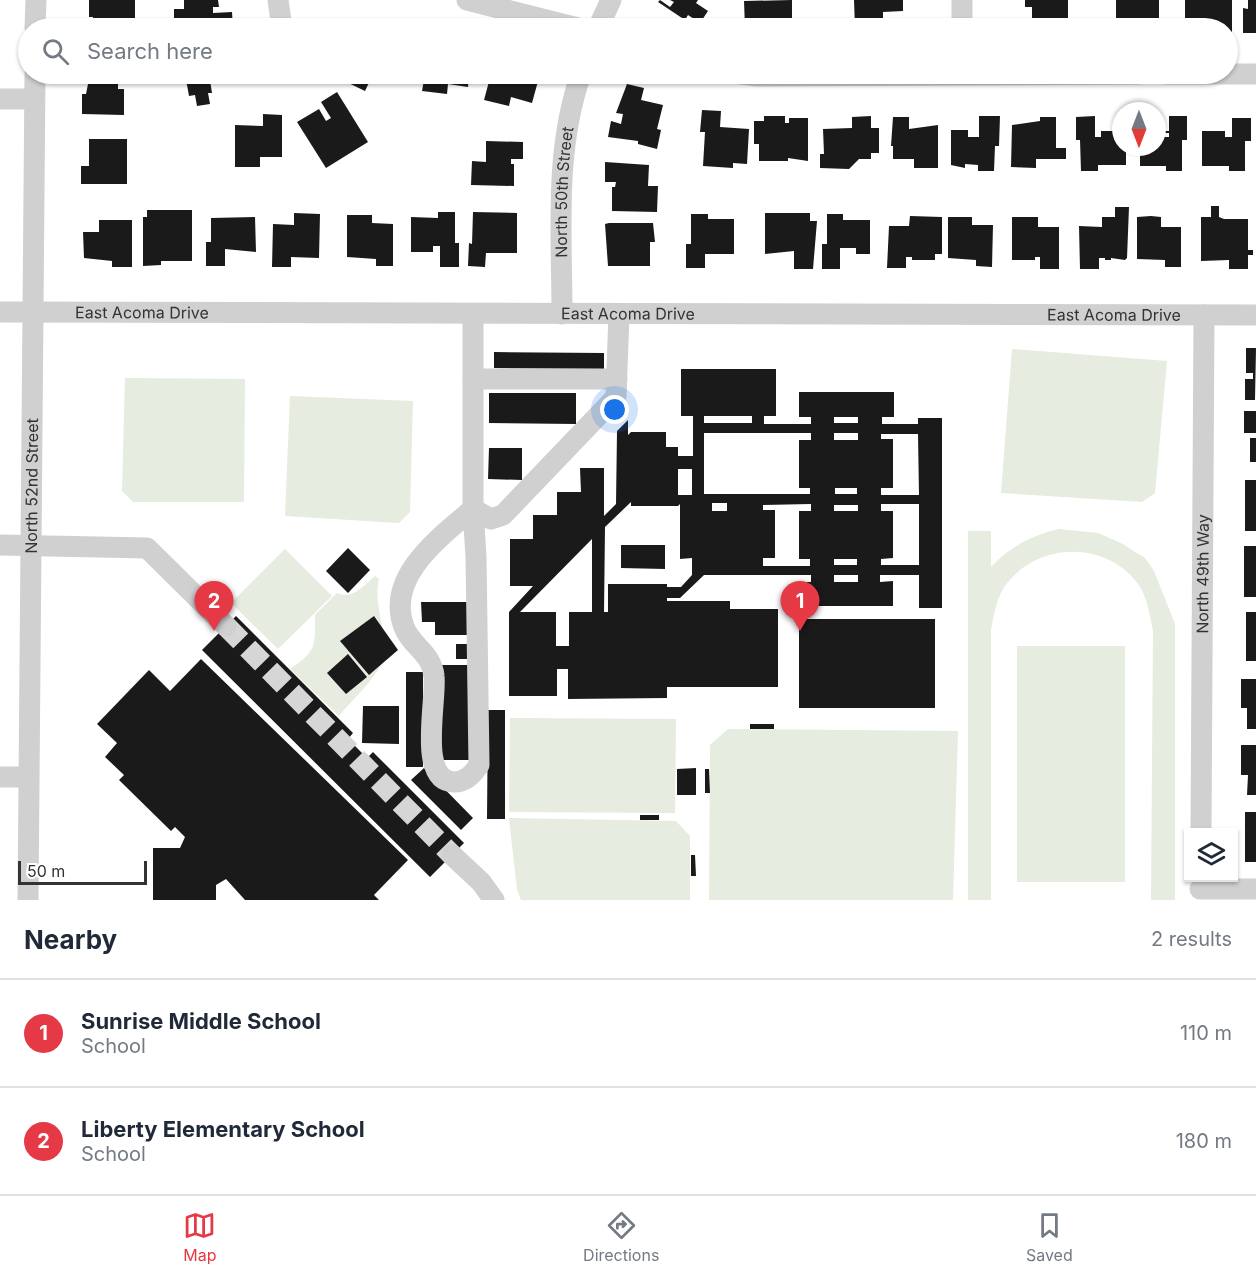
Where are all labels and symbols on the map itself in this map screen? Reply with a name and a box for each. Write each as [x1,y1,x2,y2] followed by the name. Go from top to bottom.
[1112,102,1166,156] north arrow
[551,125,577,258] street label: North 50th Street
[75,302,209,322] street label: East Acoma Drive
[561,303,695,324] street label: East Acoma Drive
[1047,305,1181,325] street label: East Acoma Drive
[600,395,629,424] your location
[21,418,42,554] street label: North 52nd Street
[1192,514,1213,634] street label: North 49th Way
[194,582,234,631] pin: 2
[780,582,820,631] pin: 1
[18,858,147,886] scale bar

